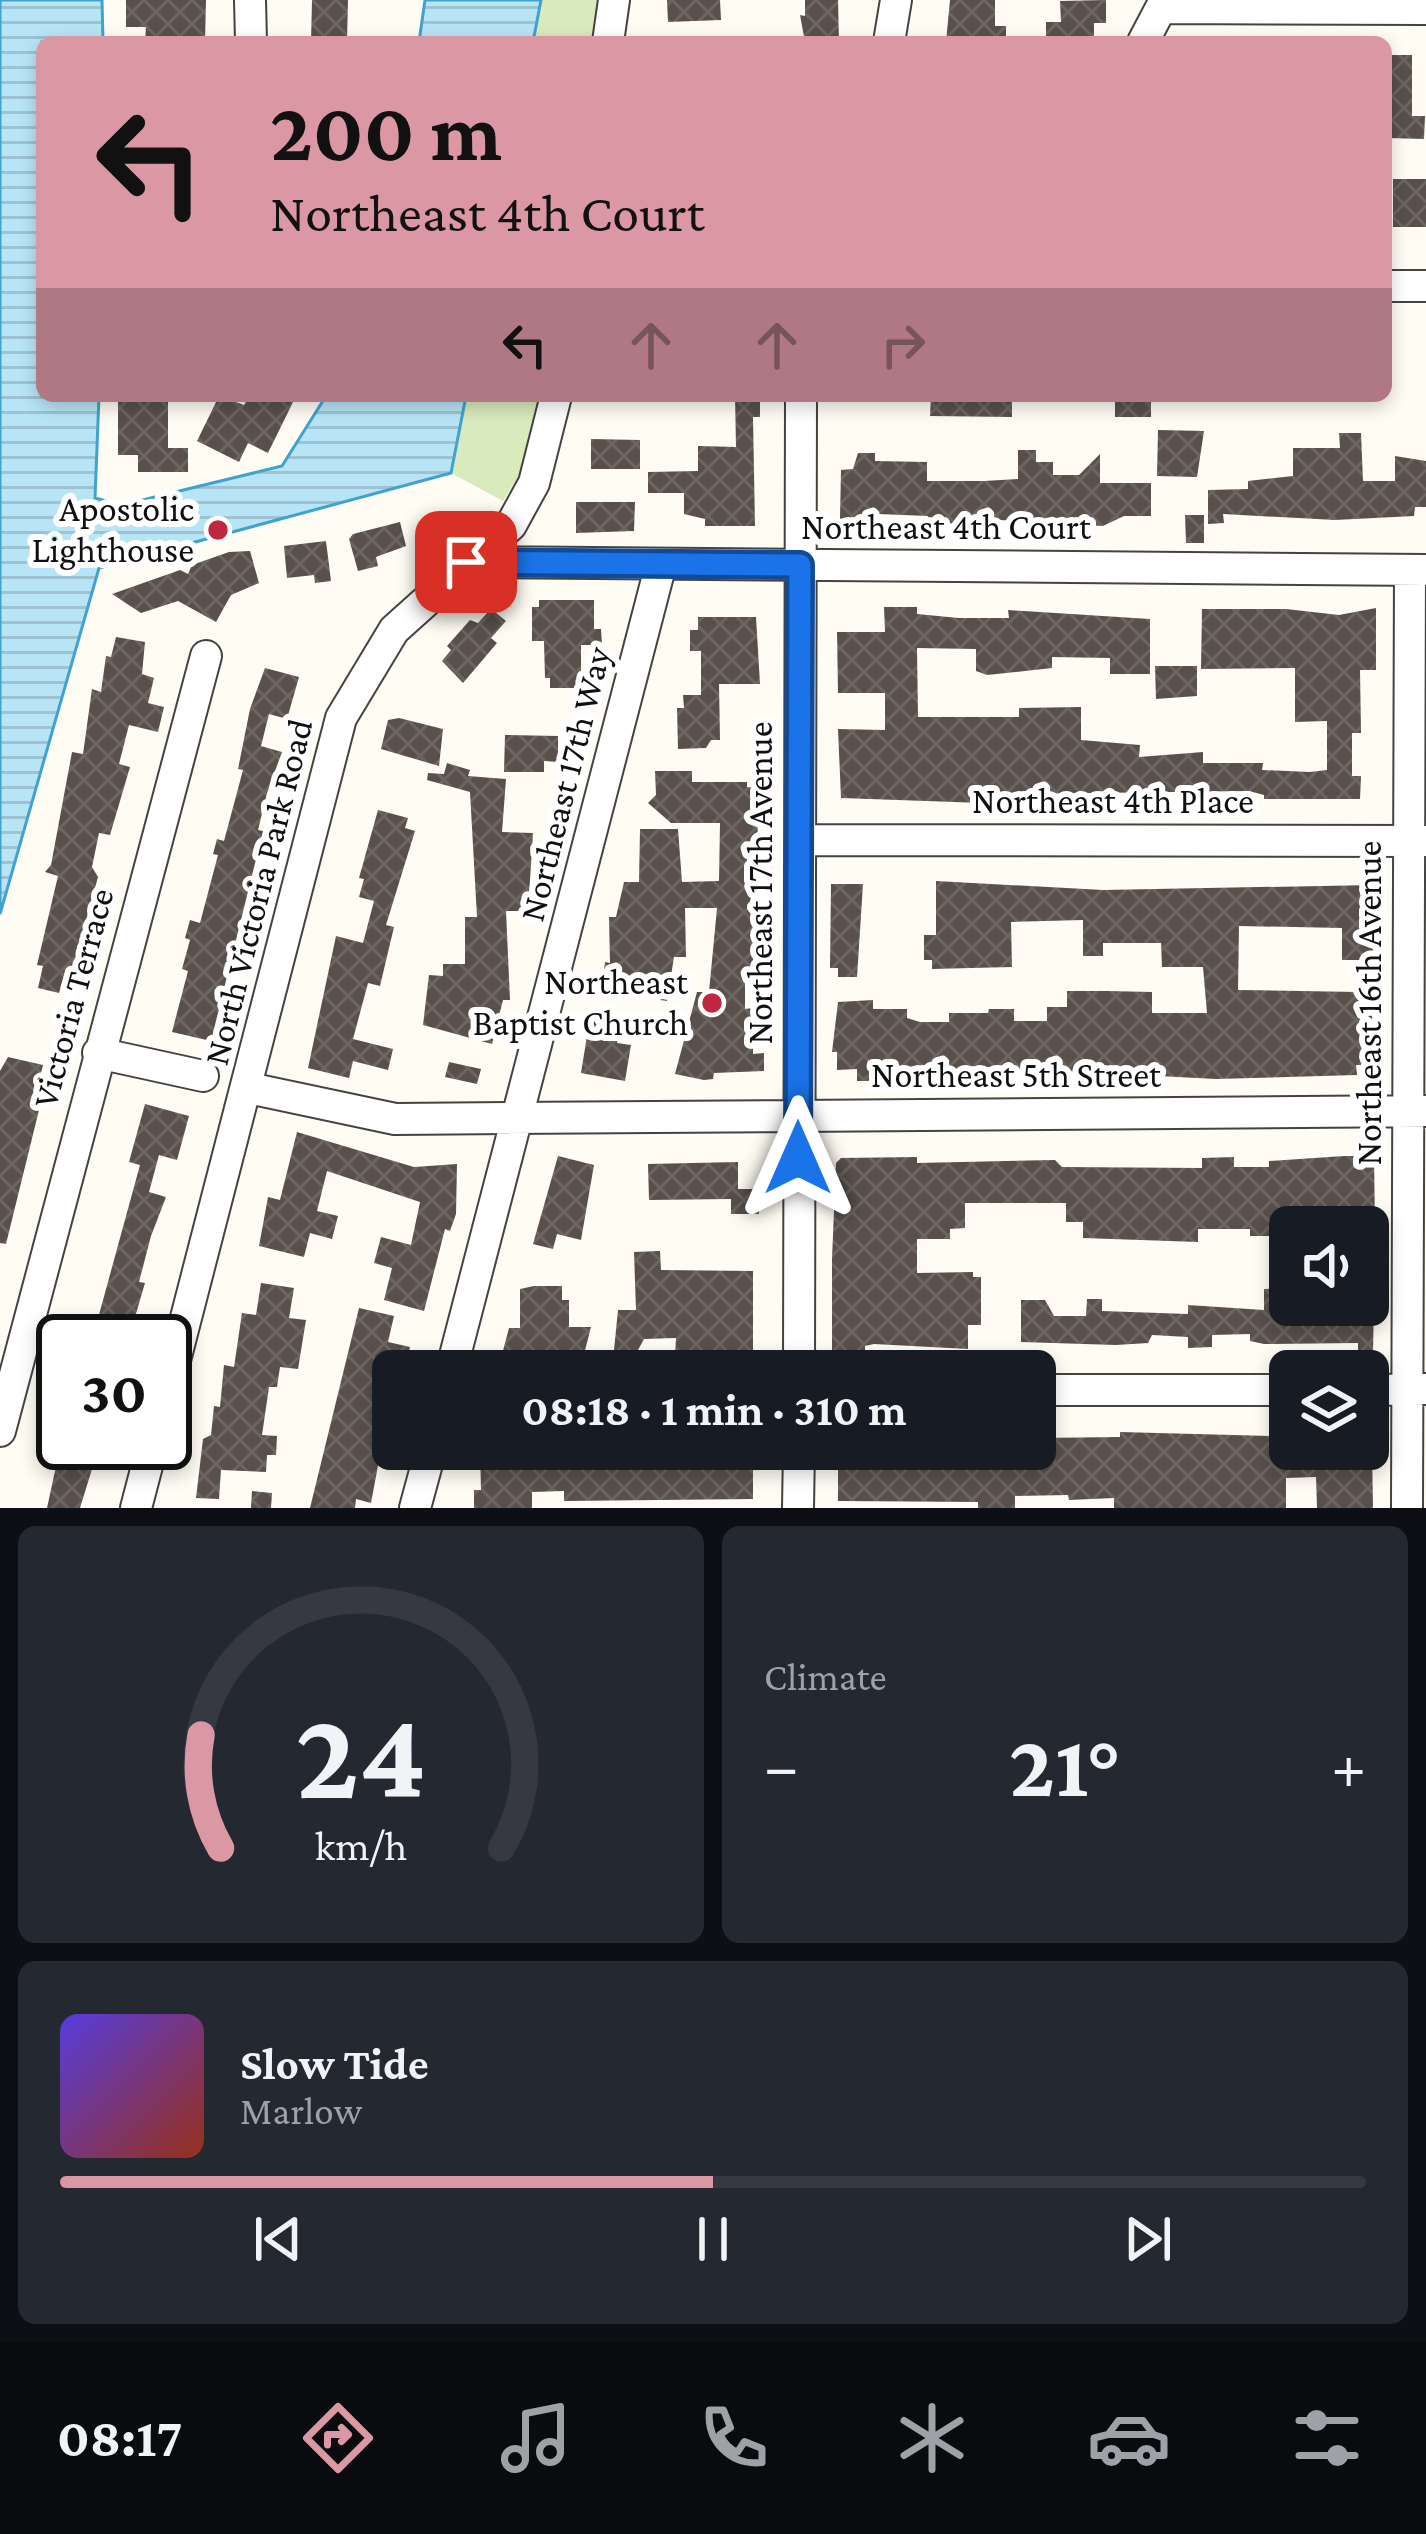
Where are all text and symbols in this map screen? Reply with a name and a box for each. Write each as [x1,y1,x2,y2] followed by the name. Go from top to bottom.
[72,84,228,240] icon: left
[270,85,502,178] text: 200 m
[270,183,705,243] text: Northeast 4th Court
[492,312,558,378] icon: left
[618,312,684,378] icon: ahead
[744,312,810,378] icon: ahead
[870,312,936,378] icon: right
[32,489,194,570] place label: Apostolic Lighthouse
[801,507,1092,547] street label: Northeast 4th Court
[415,511,517,613] pin
[205,517,231,543] marker: Apostolic Lighthouse
[433,529,499,595] icon: arrive
[512,642,619,925] street label: Northeast 17th Way
[196,715,320,1069] street label: North Victoria Park Road
[740,721,780,1045] street label: Northeast 17th Avenue
[972,781,1254,821] street label: Northeast 4th Place
[1349,841,1389,1165] street label: Northeast 16th Avenue
[24,884,122,1112] street label: Victoria Terrace
[473,962,689,1043] place label: Northeast Baptist Church
[699,990,725,1016] marker: Northeast Baptist Church
[871,1055,1162,1095] street label: Northeast 5th Street
[735,1095,861,1221] position arrow
[1269,1206,1389,1470] map controls
[1269,1206,1389,1326] button: sound
[36,1314,192,1470] speed limit sign: 30
[1269,1350,1389,1470] button: layers
[521,1385,907,1435] text: 08:18 · 1 min · 310 m
[764,1655,887,1698] text: Climate
[296,1685,426,1824] text: 24
[1009,1715,1121,1815] text: 21°
[764,1729,799,1802] text: −
[1331,1729,1366,1802] text: +
[315,1821,407,1868] text: km/h
[240,2039,429,2089] text: Slow Tide
[240,2089,362,2132] text: Marlow
[245,2206,311,2272] icon: previous
[680,2206,746,2272] icon: pause
[1115,2206,1181,2272] icon: next
[296,2396,380,2480] icon: directions
[494,2396,578,2480] icon: music
[692,2396,776,2480] icon: phone
[890,2396,974,2480] icon: climate
[1087,2396,1171,2480] icon: car
[1285,2396,1369,2480] icon: filters
[57,2408,183,2468] text: 08:17

